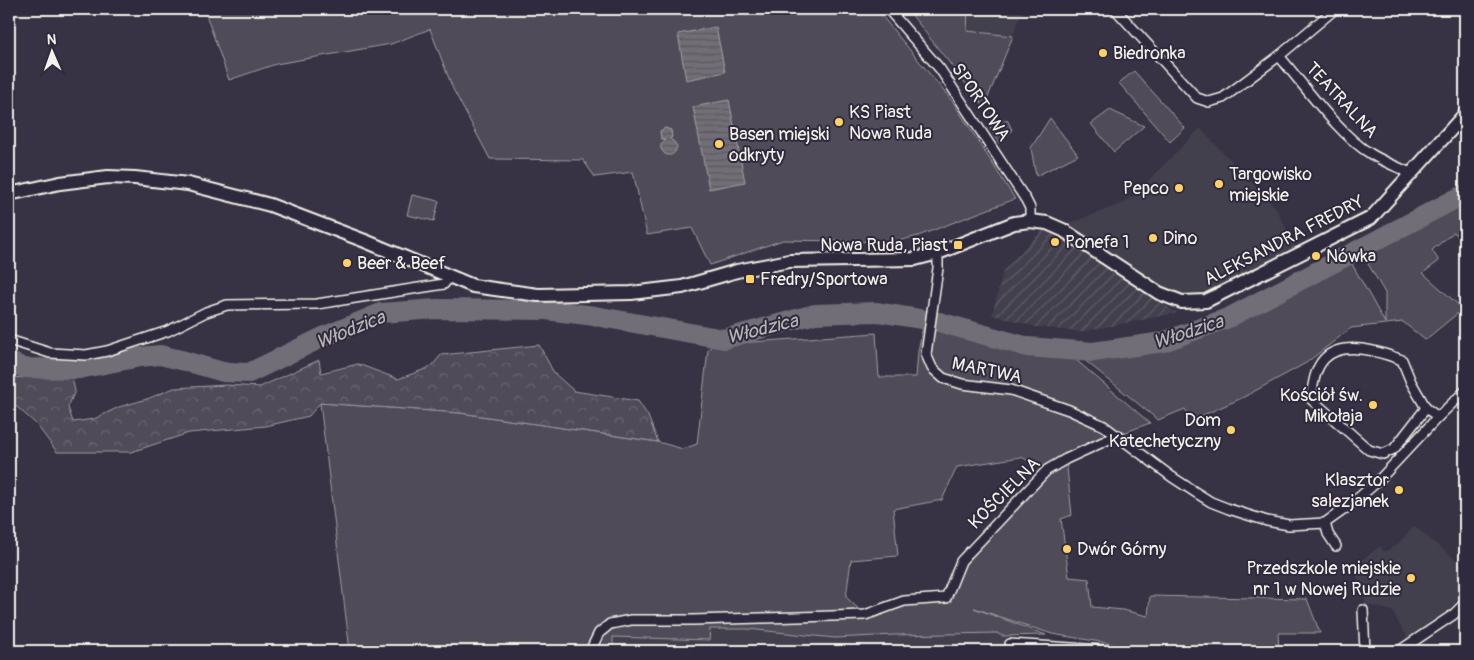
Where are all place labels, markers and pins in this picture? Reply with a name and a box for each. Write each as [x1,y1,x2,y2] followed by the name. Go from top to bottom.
[1113,42,1186,65] place label: Biedronka
[1097,47,1109,59] marker: Biedronka
[849,101,932,145] place label: KS Piast Nowa Ruda
[833,116,845,128] marker: KS Piast Nowa Ruda
[729,123,829,167] place label: Basen miejski odkryty
[713,138,725,150] marker: Basen miejski odkryty
[1229,163,1312,207] place label: Targowisko miejskie
[1123,177,1169,200] place label: Pepco
[1213,178,1225,190] marker: Targowisko miejskie
[1173,182,1185,194] marker: Pepco
[1163,227,1198,250] place label: Dino
[1065,231,1129,254] place label: Ponefa 1
[1147,232,1159,244] marker: Dino
[820,234,949,257] place label: Nowa Ruda, Piast
[1049,236,1061,248] marker: Ponefa 1
[952,239,964,251] marker: Nowa Ruda, Piast
[1326,245,1376,268] place label: Nówka
[1310,250,1322,262] marker: Nówka
[357,252,446,275] place label: Beer & Beef
[341,257,353,269] marker: Beer & Beef
[760,268,888,291] place label: Fredry/Sportowa
[744,273,756,285] marker: Fredry/Sportowa
[1280,384,1363,428] place label: Kościół św. Mikołaja
[1367,399,1379,411] marker: Kościół św. Mikołaja
[1109,409,1221,453] place label: Dom Katechetyczny
[1225,424,1237,436] marker: Dom Katechetyczny
[1312,469,1390,513] place label: Klasztor salezjanek
[1393,484,1405,496] marker: Klasztor salezjanek
[1077,538,1167,561] place label: Dwór Górny
[1061,543,1073,555] marker: Dwór Górny
[1246,557,1401,601] place label: Przedszkole miejskie nr 1 w Nowej Rudzie
[1405,572,1417,584] marker: Przedszkole miejskie nr 1 w Nowej Rudzie

